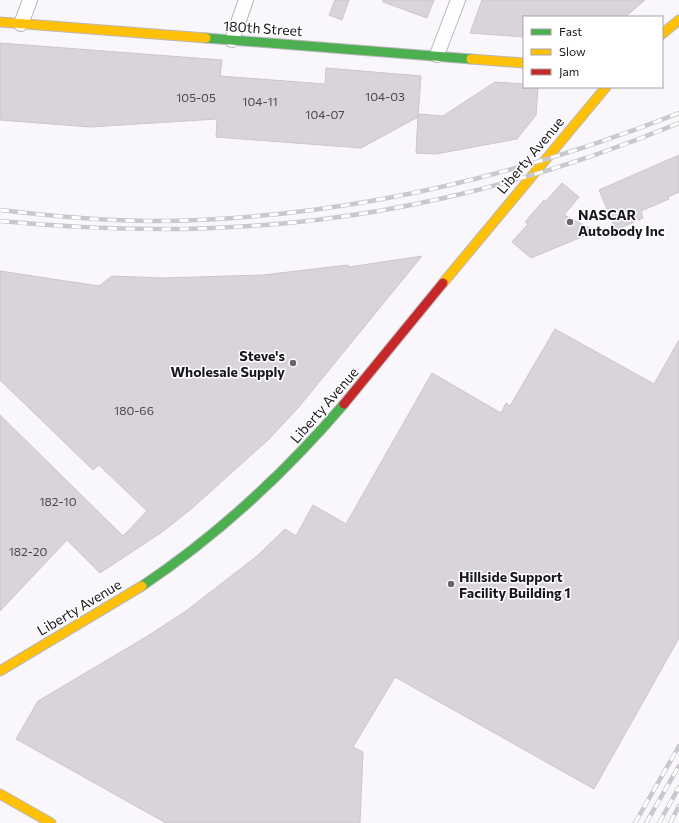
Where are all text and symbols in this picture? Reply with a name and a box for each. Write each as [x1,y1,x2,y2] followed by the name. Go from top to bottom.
[523,16,663,88] legend
[223,17,304,39] street label: 180th Street
[559,24,582,38] text: Fast
[559,44,586,58] text: Slow
[559,64,579,79] text: Jam
[365,89,405,103] house number: 104-03
[176,90,216,104] house number: 105-05
[242,94,278,108] house number: 104-11
[305,107,345,121] house number: 104-07
[493,113,567,197] street label: Liberty Avenue
[578,206,665,239] place label: NASCAR Autobody Inc
[565,217,575,227] marker: NASCAR Autobody Inc
[170,347,285,380] place label: Steve's Wholesale Supply
[288,358,298,368] marker: Steve's Wholesale Supply
[286,363,362,447] street label: Liberty Avenue
[114,403,154,417] house number: 180-66
[39,494,77,508] house number: 182-10
[9,544,47,558] house number: 182-20
[459,568,571,601] place label: Hillside Support Facility Building 1
[34,575,124,639] street label: Liberty Avenue
[446,579,456,589] marker: Hillside Support Facility Building 1

